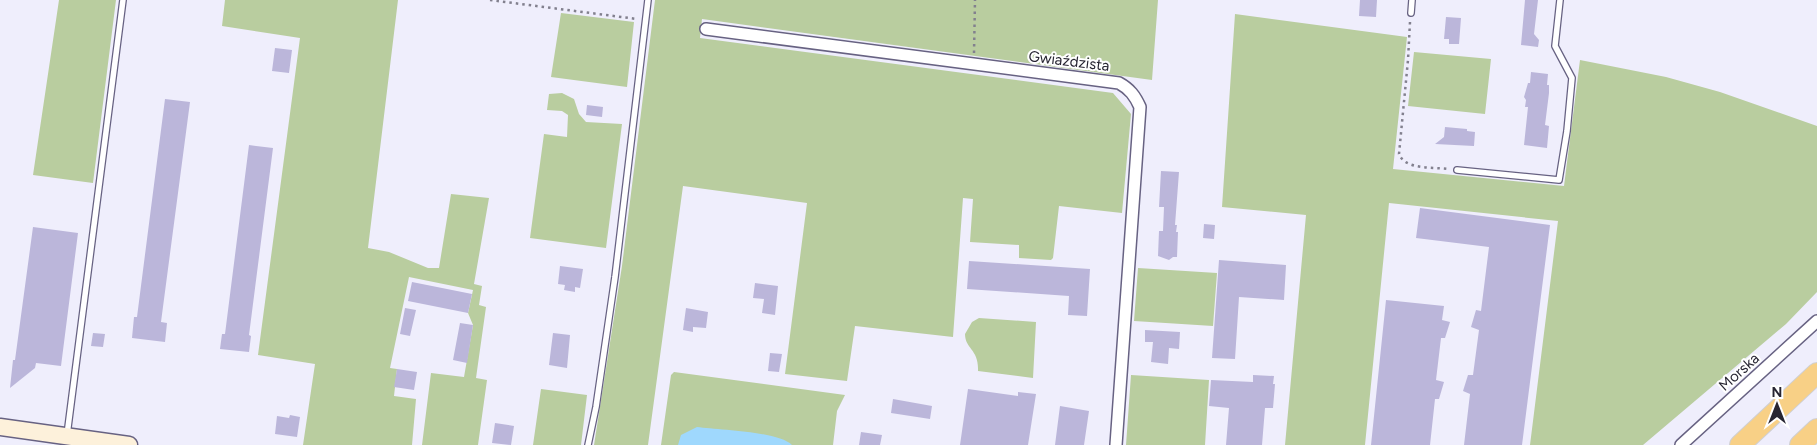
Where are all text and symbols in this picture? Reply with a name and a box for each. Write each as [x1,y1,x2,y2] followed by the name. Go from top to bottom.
[1027,47,1111,75] street label: Gwiaździsta
[1715,349,1763,395] street label: Morska
[1752,380,1802,430] north arrow
[1772,384,1782,401] text: N

